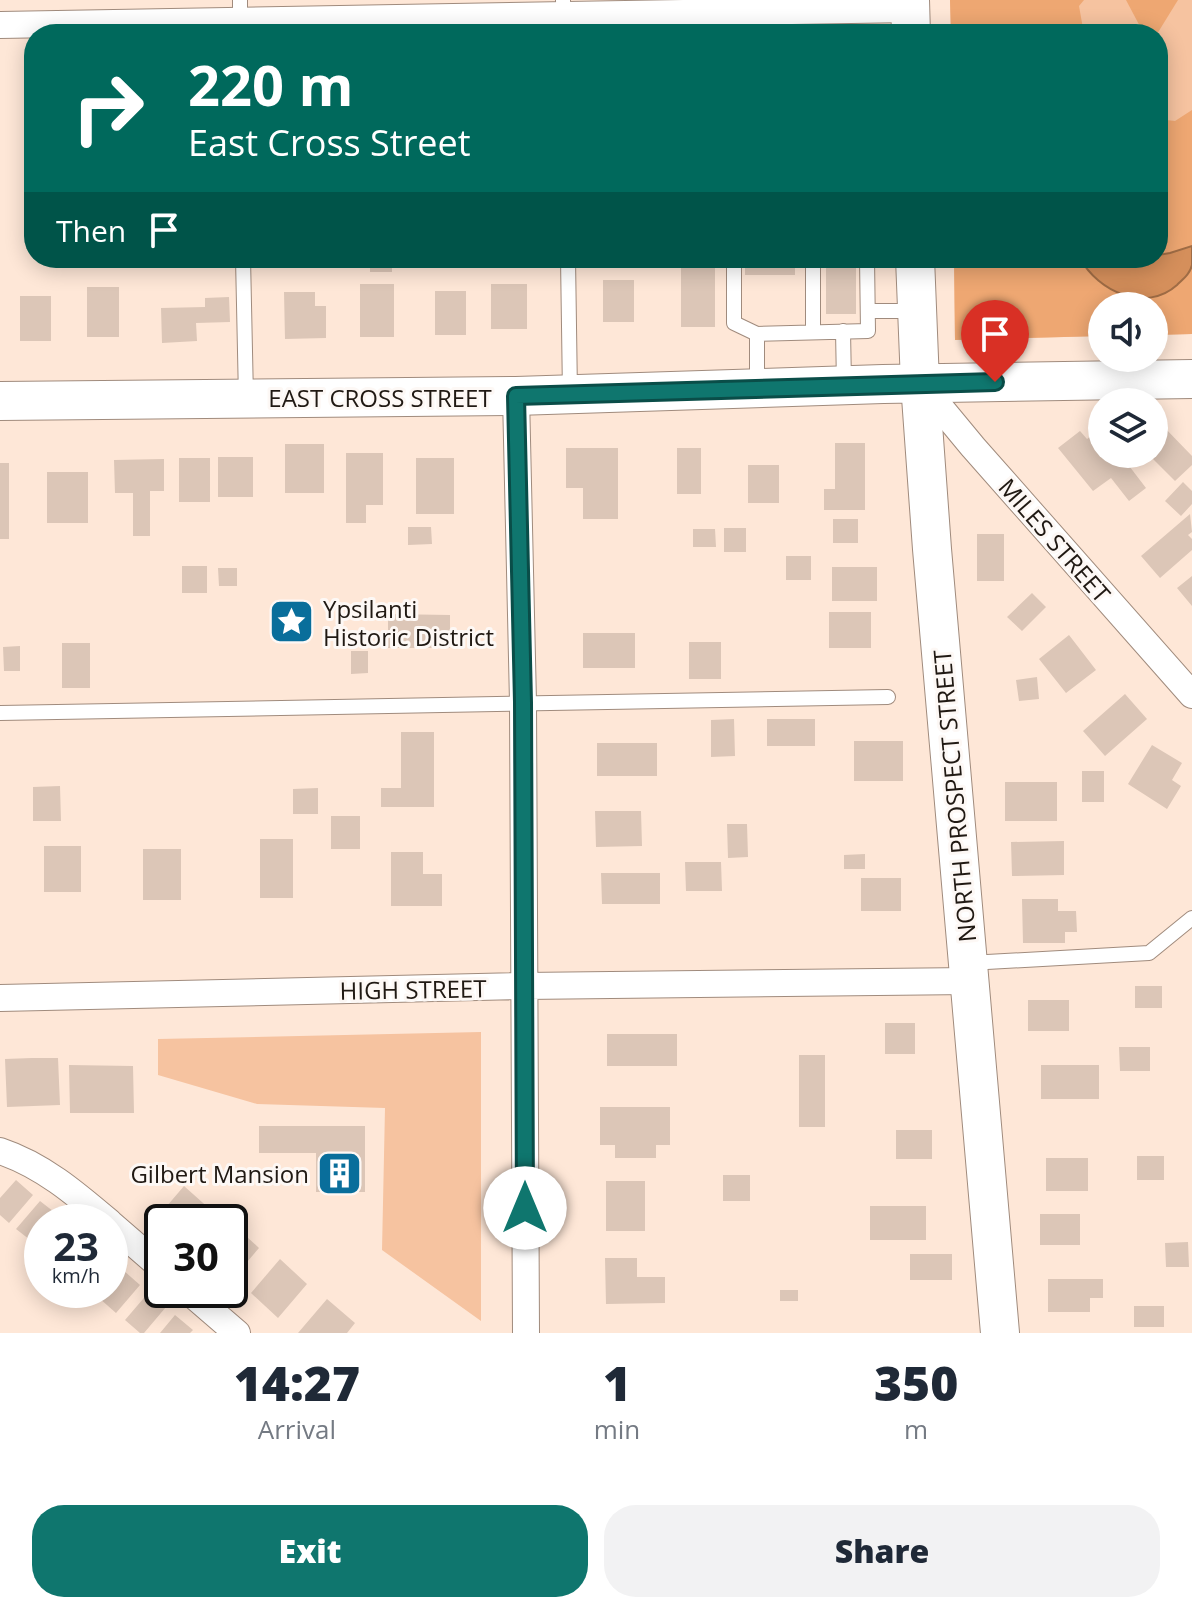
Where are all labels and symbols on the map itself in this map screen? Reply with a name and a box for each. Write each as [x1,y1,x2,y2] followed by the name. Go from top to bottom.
[961,300,1029,382] pin
[268,381,492,414] street label: EAST CROSS STREET
[992,471,1118,609] street label: MILES STREET
[323,592,494,653] place label: Ypsilanti Historic District
[268,598,316,646] place icon: Ypsilanti Historic District
[925,649,983,943] street label: NORTH PROSPECT STREET
[339,971,487,1007] street label: HIGH STREET
[316,1149,364,1197] building icon: Gilbert Mansion
[130,1157,309,1190] place label: Gilbert Mansion
[483,1166,567,1250] position arrow
[144,1204,248,1308] speed limit sign: 30

